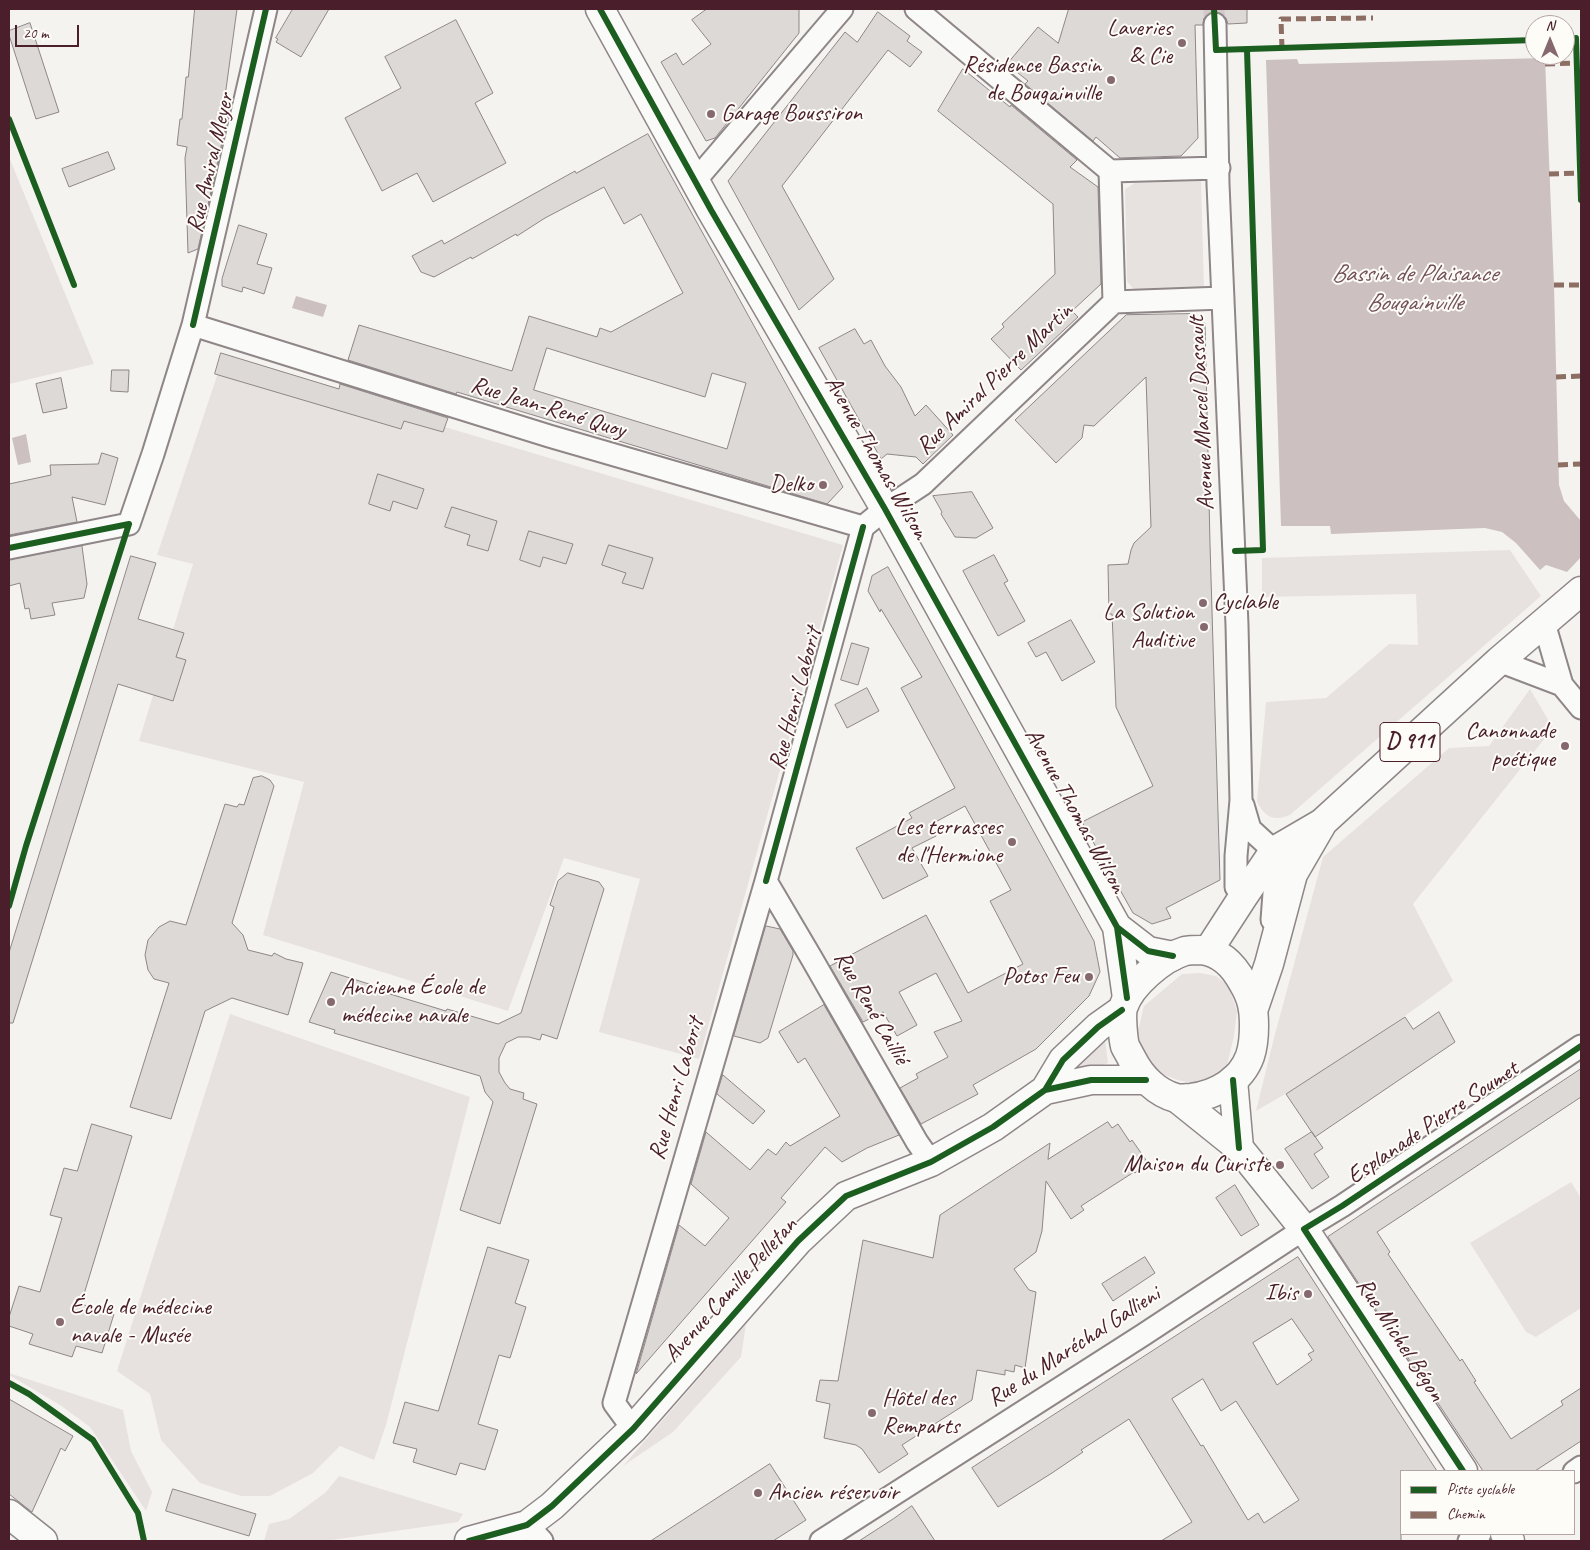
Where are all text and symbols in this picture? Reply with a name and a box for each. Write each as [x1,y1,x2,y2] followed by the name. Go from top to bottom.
[18,15,81,47] scale bar
[1107,15,1172,71] place label: Laveries & Cie
[1525,15,1575,65] north arrow
[1546,17,1554,34] text: N
[23,24,49,43] text: 20 m
[1176,37,1188,49] marker: Laveries & Cie
[963,52,1101,108] place label: Résidence Bassin de Bougainville
[1105,74,1117,86] marker: Résidence Bassin de Bougainville
[181,90,241,236] street label: Rue Amiral Meyer
[721,100,862,128] place label: Garage Boussiron
[705,108,717,120] marker: Garage Boussiron
[1331,259,1497,318] water label: Bassin de Plaisance Bougainville
[911,297,1079,461] street label: Rue Amiral Pierre Martin
[1183,315,1221,511] street label: Avenue Marcel Dassault
[467,371,629,445] street label: Rue Jean-René Quoy
[817,371,935,545] street label: Avenue Thomas Wilson
[770,471,813,499] place label: Delko
[817,479,829,491] marker: Delko
[1213,589,1278,617] place label: Cyclable
[1197,597,1209,609] marker: Cyclable
[1103,599,1194,655] place label: La Solution Auditive
[1198,621,1210,633] marker: La Solution Auditive
[763,625,829,773] street label: Rue Henri Laborit
[1465,718,1555,774] place label: Canonnade poétique
[1380,722,1440,762] road number: D 911
[1018,723,1132,899] street label: Avenue Thomas Wilson
[1559,740,1571,752] marker: Canonnade poétique
[895,814,1002,870] place label: Les terrasses de l'Hermione
[1006,836,1018,848] marker: Les terrasses de l'Hermione
[827,946,915,1070] street label: Rue René Caillié
[1002,963,1079,991] place label: Potos Feu
[1083,971,1095,983] marker: Potos Feu
[341,974,485,1030] place label: Ancienne École de médecine navale
[325,996,337,1008] marker: Ancienne École de médecine navale
[643,1015,711,1163] street label: Rue Henri Laborit
[1342,1055,1524,1191] street label: Esplanade Pierre Soumet
[1124,1151,1270,1179] place label: Maison du Curiste
[1274,1159,1286,1171] marker: Maison du Curiste
[658,1211,804,1369] street label: Avenue Camille Pelletan
[1349,1273,1451,1407] street label: Rue Michel Bégon
[982,1280,1166,1414] street label: Rue du Maréchal Gallieni
[1265,1280,1298,1308] place label: Ibis
[1302,1288,1314,1300] marker: Ibis
[70,1294,211,1350] place label: École de médecine navale - Musée
[54,1316,66,1328] marker: École de médecine navale - Musée
[882,1385,959,1441] place label: Hôtel des Remparts
[866,1407,878,1419] marker: Hôtel des Remparts
[1400,1470,1575,1535] legend
[768,1479,899,1507] place label: Ancien réservoir
[1447,1480,1514,1499] text: Piste cyclable
[752,1487,764,1499] marker: Ancien réservoir
[1447,1505,1485,1524] text: Chemin

